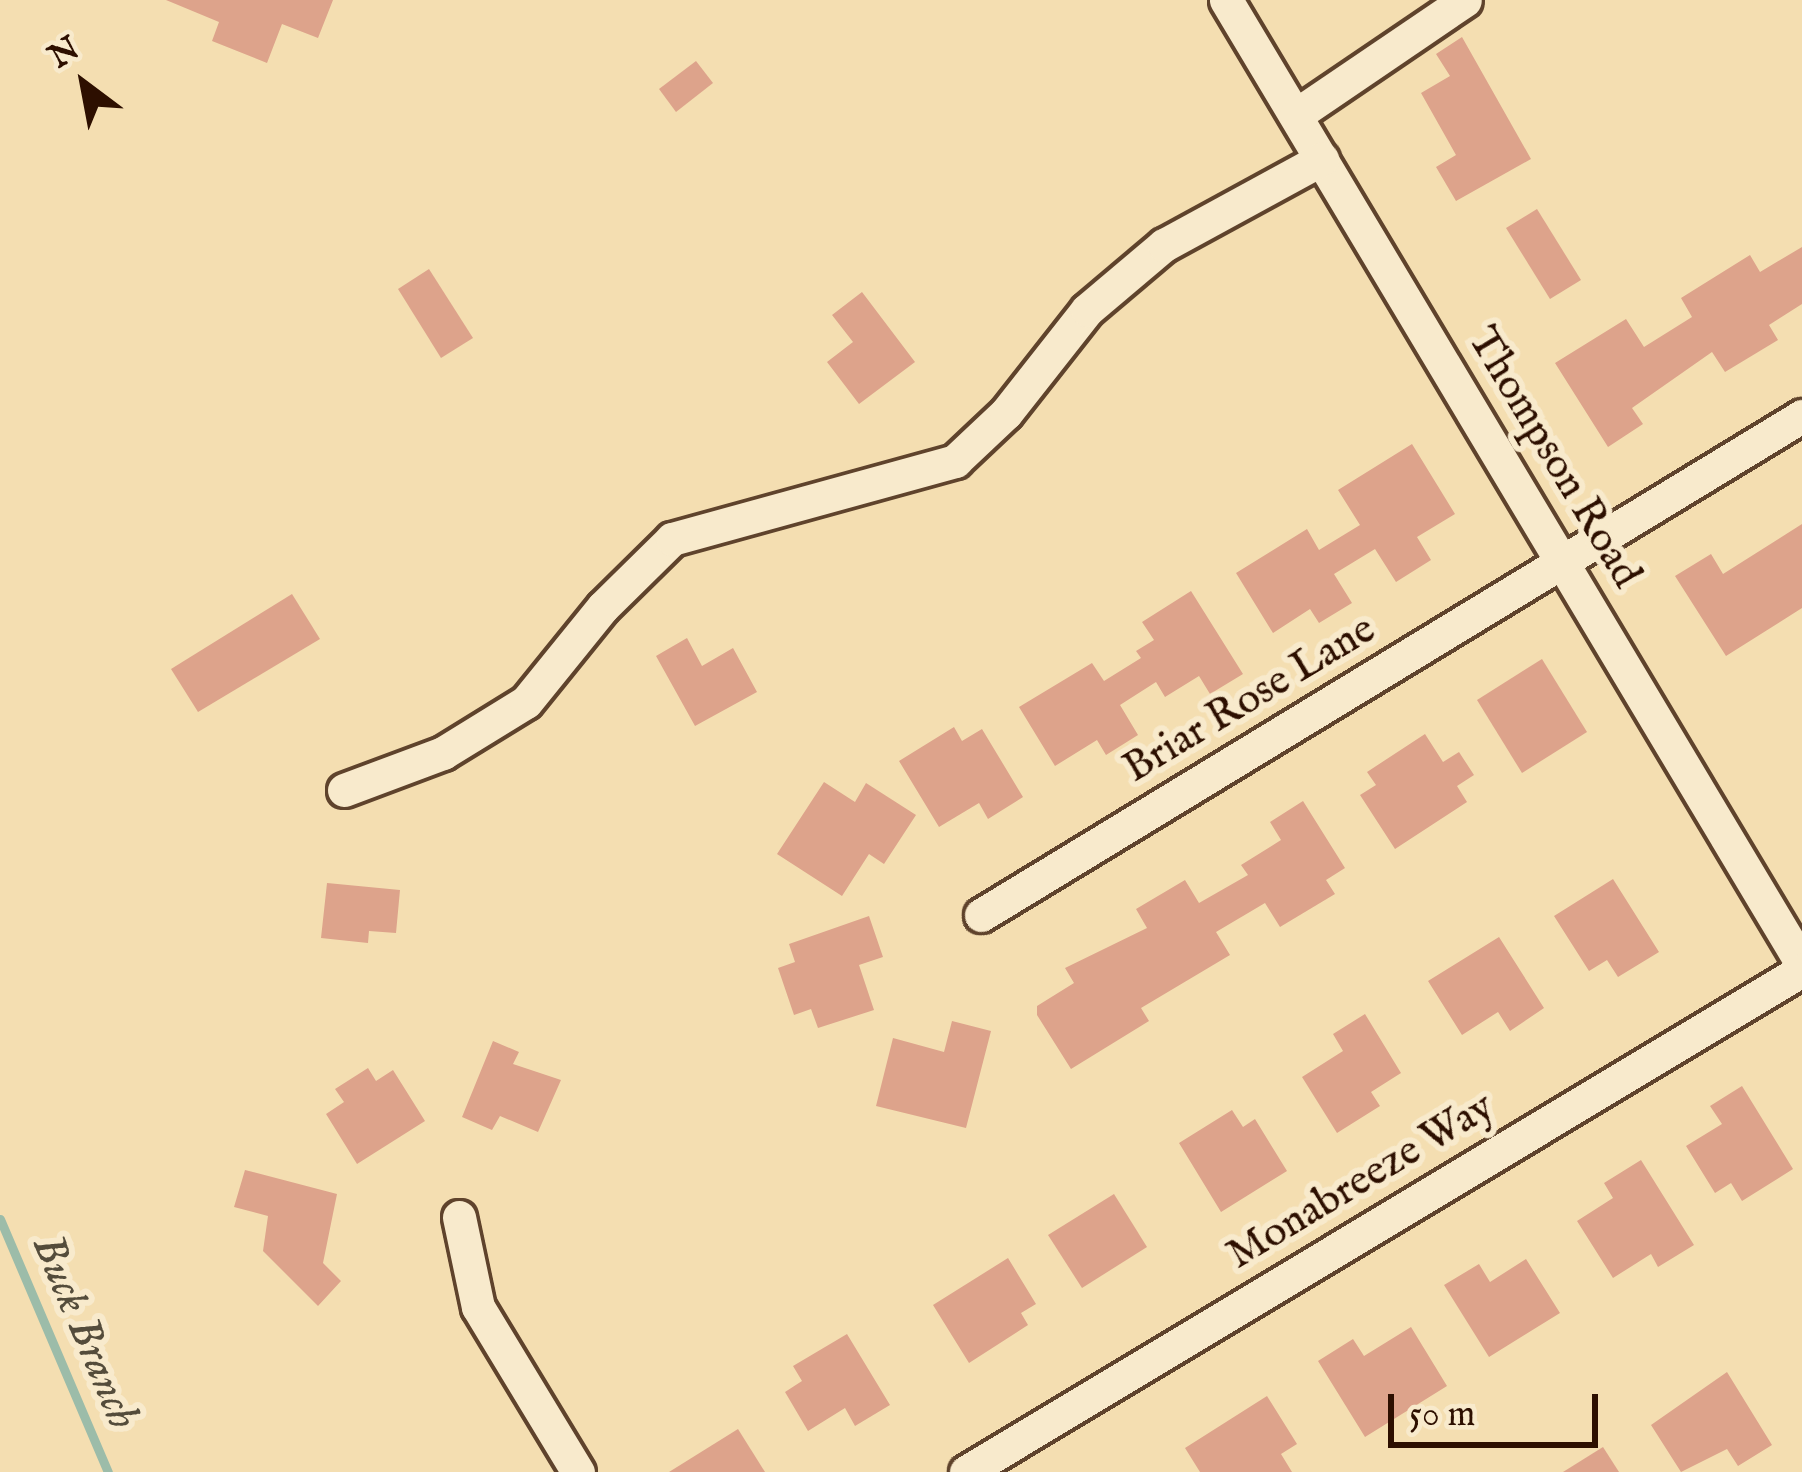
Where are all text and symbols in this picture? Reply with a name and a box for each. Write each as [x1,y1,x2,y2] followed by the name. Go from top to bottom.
[24,24,144,144] north arrow
[42,28,88,79] text: N
[1456,319,1650,597] street label: Thompson Road
[1115,605,1385,795] street label: Briar Rose Lane
[1219,1083,1503,1281] street label: Monabreeze Way
[19,1227,149,1437] water label: Buck Branch
[1394,1370,1604,1444] scale bar
[1409,1392,1475,1438] text: 50 m

